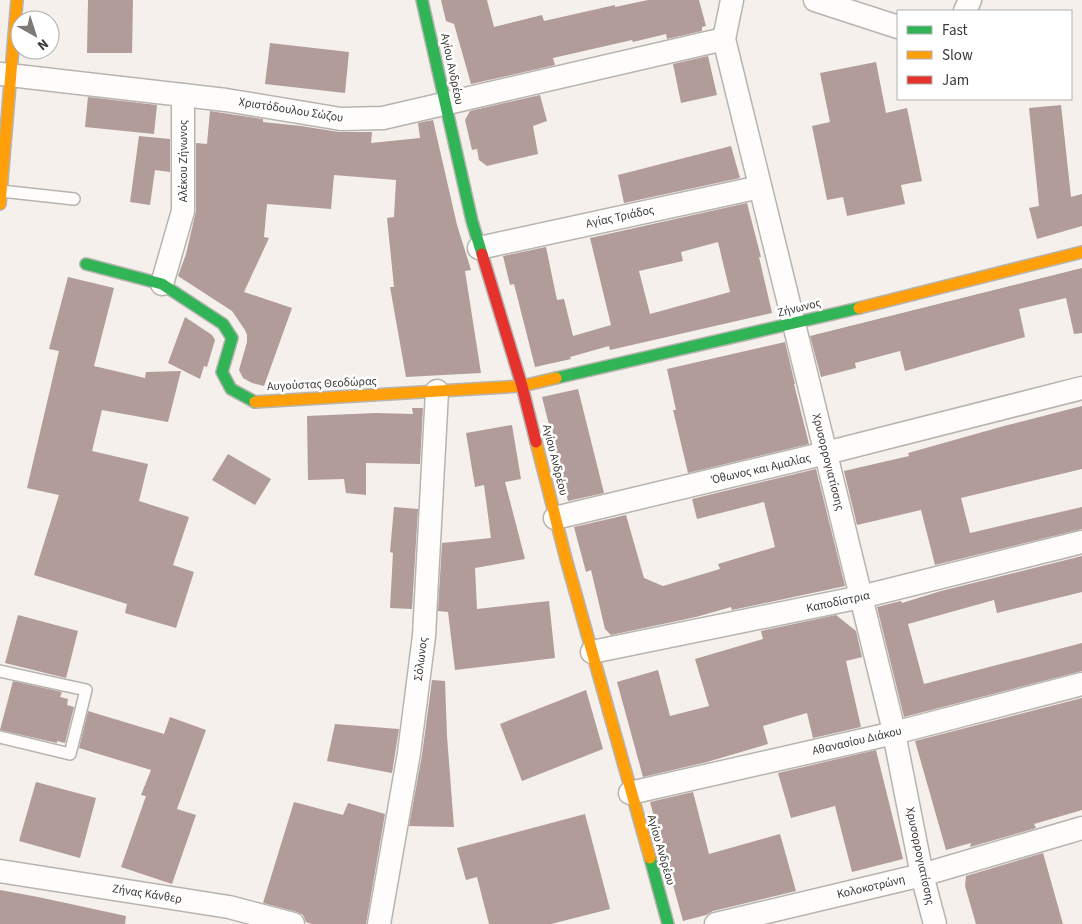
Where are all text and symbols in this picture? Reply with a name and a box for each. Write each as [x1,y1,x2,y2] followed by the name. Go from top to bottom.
[10,10,60,60] north arrow
[897,10,1072,100] legend
[942,20,968,41] text: Fast
[436,32,468,106] street label: Αγίου Ανδρέου
[33,34,52,55] text: N
[942,45,973,66] text: Slow
[942,70,969,91] text: Jam
[238,93,344,127] street label: Χριστόδουλου Σώζου
[175,120,192,202] street label: Αλέκου Ζήνωνος
[584,201,656,233] street label: Αγίας Τριάδος
[776,294,822,322] street label: Ζήνωνος
[267,373,377,395] street label: Αυγούστας Θεοδώρας
[808,412,848,512] street label: Χρυσορρογιατίσσης
[538,423,572,497] street label: Αγίου Ανδρέου
[709,449,813,489] street label: Όθωνος και Αμαλίας
[805,587,872,617] street label: Καποδίστρια
[410,636,432,682] street label: Σόλωνος
[811,722,903,760] street label: Αθανασίου Διάκου
[901,805,939,907] street label: Χρυσορρογιατίσσης
[643,813,679,887] street label: Αγίου Ανδρέου
[835,871,907,903] street label: Κολοκοτρώνη
[111,880,183,908] street label: Ζήνας Κάνθερ

